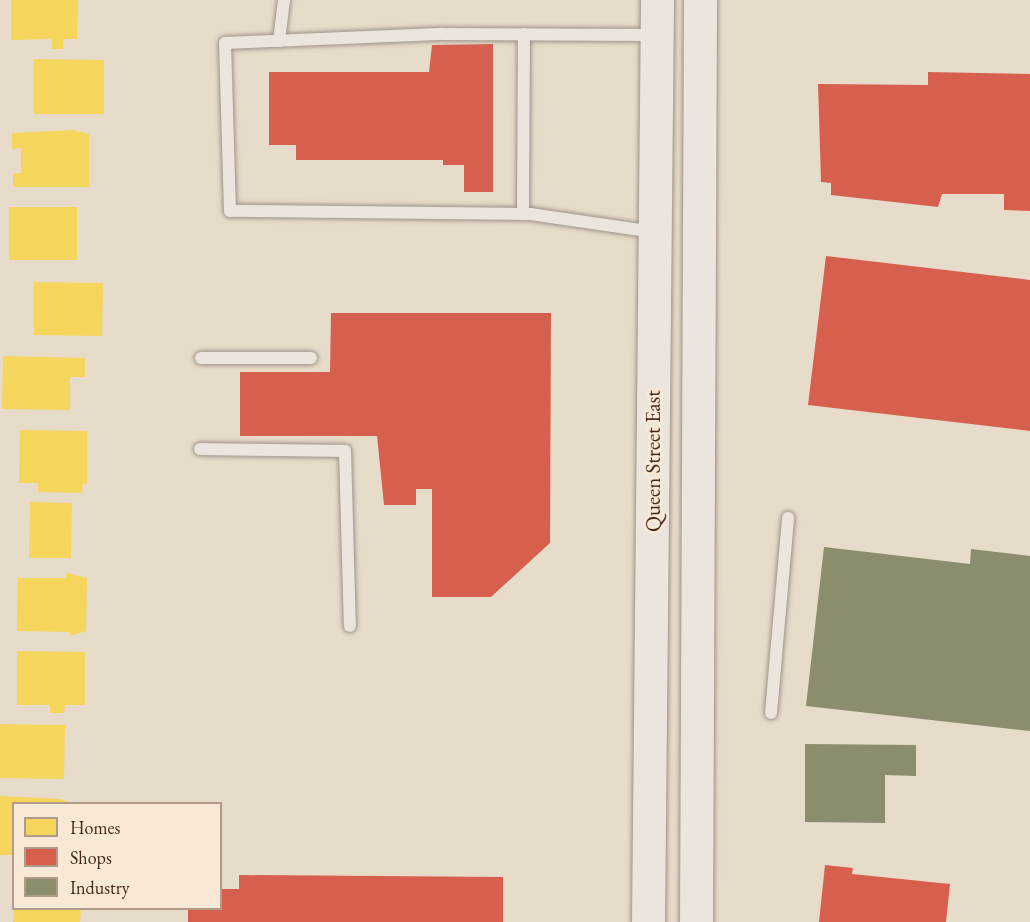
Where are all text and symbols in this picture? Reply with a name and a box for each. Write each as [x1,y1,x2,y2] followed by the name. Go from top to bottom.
[640,390,666,532] street label: Queen Street East
[12,802,222,910] legend
[70,816,120,839] text: Homes
[70,846,112,869] text: Shops
[70,876,130,899] text: Industry

